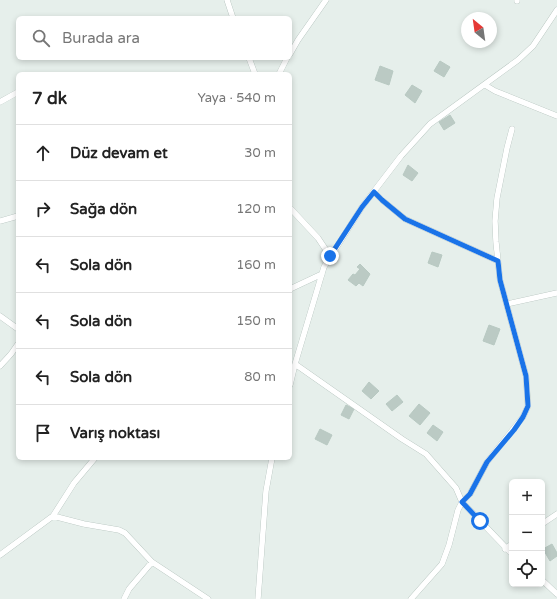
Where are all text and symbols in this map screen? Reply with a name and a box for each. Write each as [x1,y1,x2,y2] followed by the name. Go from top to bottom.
[461,12,497,48] north arrow
[16,16,292,60] search box
[30,27,52,49] icon: search
[62,29,140,47] text: Burada ara
[32,88,67,109] text: 7 dk
[197,90,276,106] text: Yaya · 540 m
[32,142,54,164] icon: ahead
[70,144,168,162] text: Düz devam et
[244,145,276,161] text: 30 m
[32,198,54,220] icon: right
[70,200,137,218] text: Sağa dön
[236,201,276,217] text: 120 m
[321,247,339,265] route end
[32,254,54,276] icon: left
[70,256,132,274] text: Sola dön
[236,257,276,273] text: 160 m
[32,310,54,332] icon: left
[70,312,132,330] text: Sola dön
[236,313,276,329] text: 150 m
[32,366,54,388] icon: left
[70,368,132,386] text: Sola dön
[244,369,276,385] text: 80 m
[32,422,54,444] icon: arrive
[70,424,160,442] text: Varış noktası
[509,479,545,587] map controls
[509,479,545,515] button: +
[471,512,489,530] route start
[509,515,545,551] button: −
[509,551,545,587] button: locate

